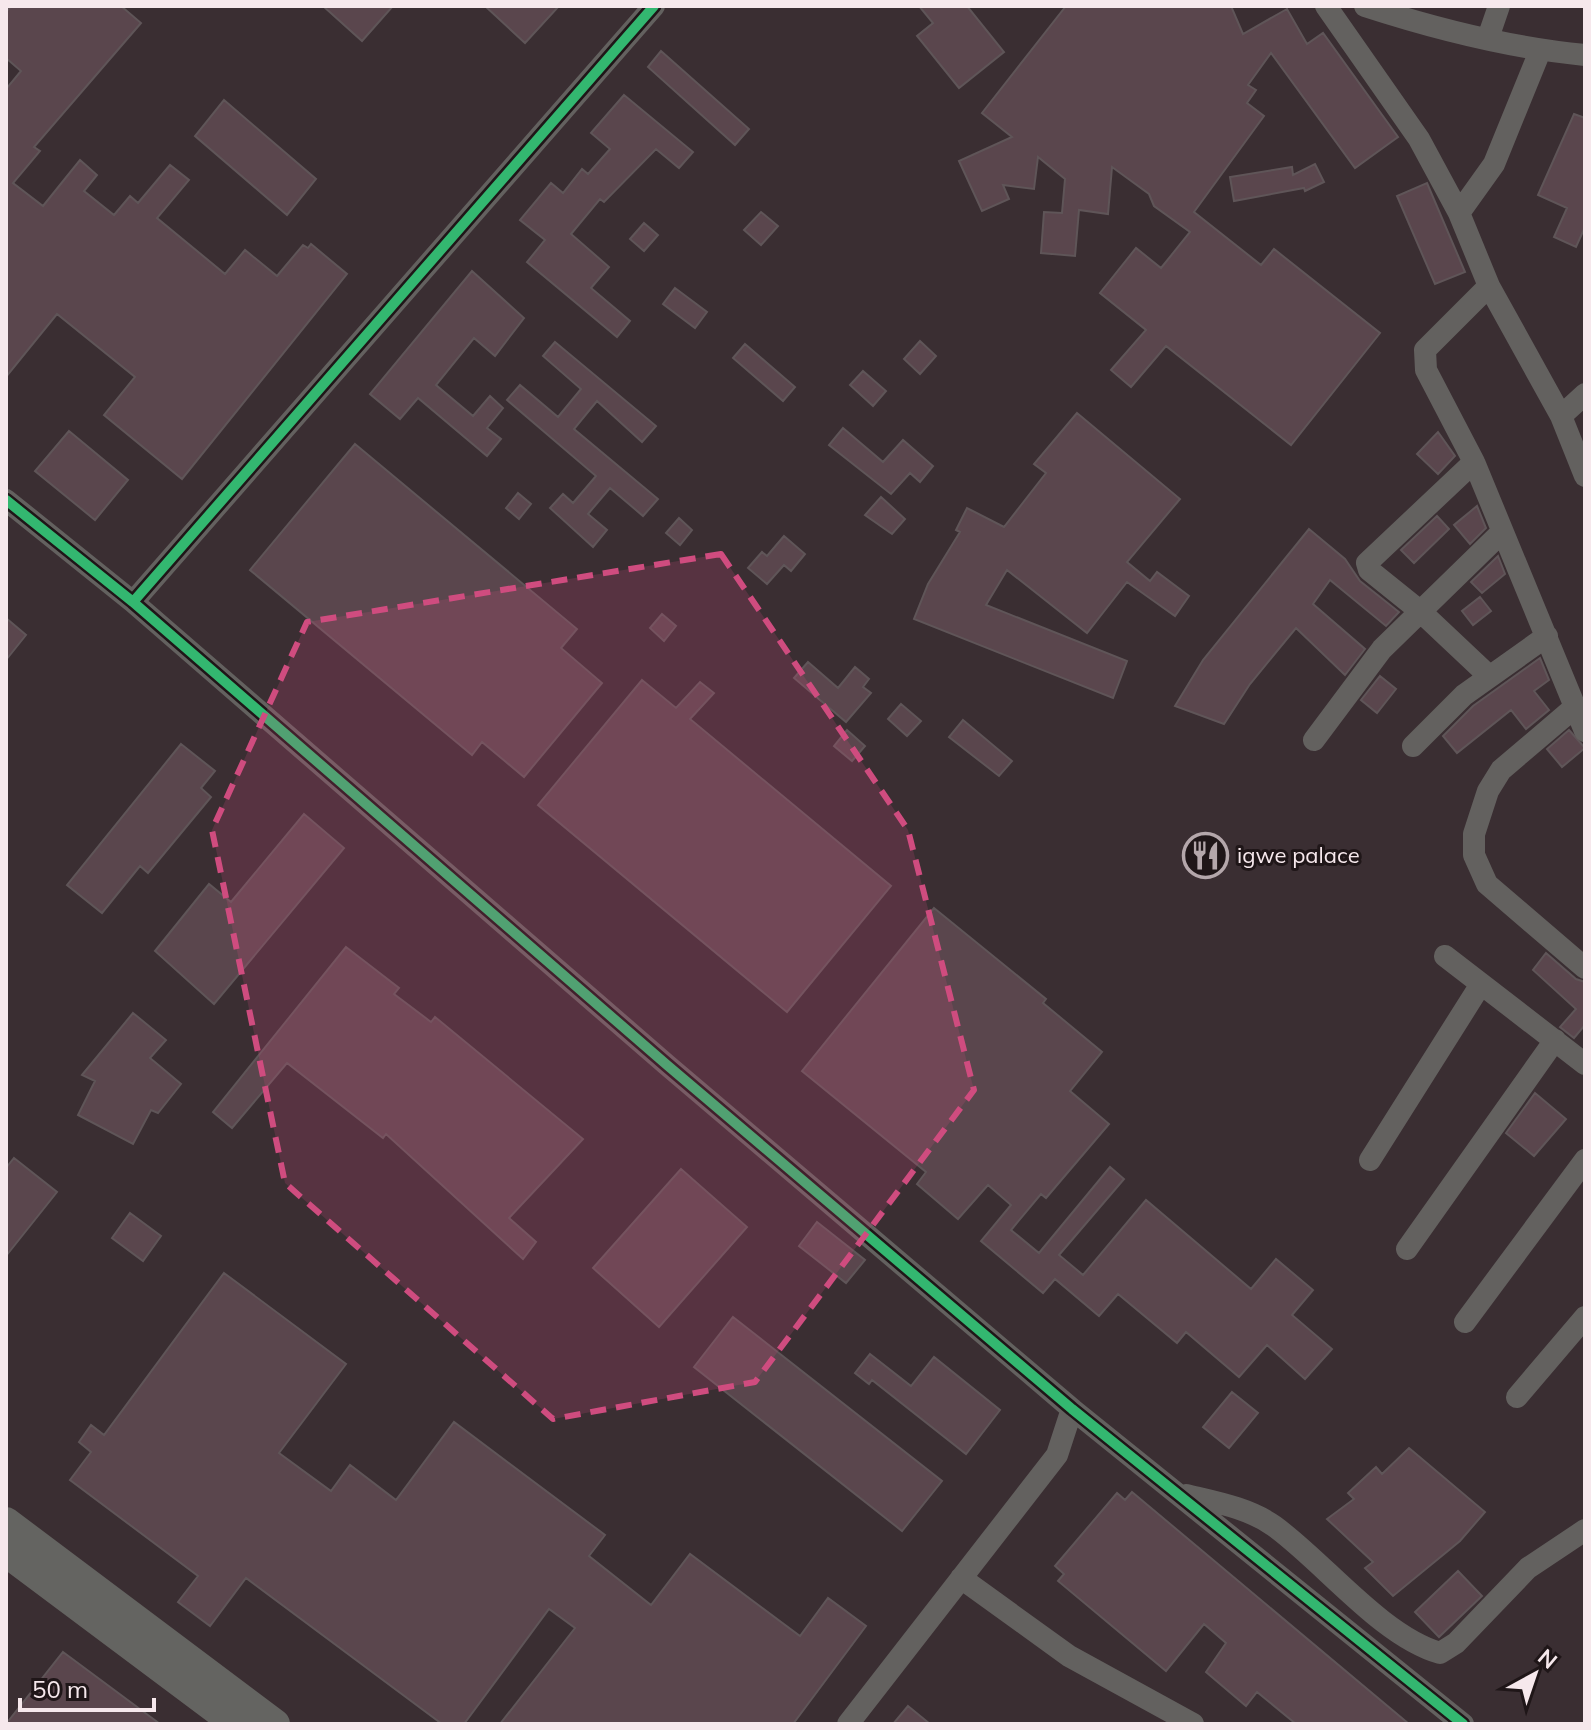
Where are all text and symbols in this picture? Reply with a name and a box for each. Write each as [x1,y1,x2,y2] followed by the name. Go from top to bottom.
[1182,831,1230,879] restaurant icon: igwe palace
[1237,841,1360,869] place label: igwe palace
[1495,1634,1575,1714] north arrow
[1532,1643,1563,1675] text: N
[20,1662,154,1712] scale bar
[32,1674,88,1704] text: 50 m

